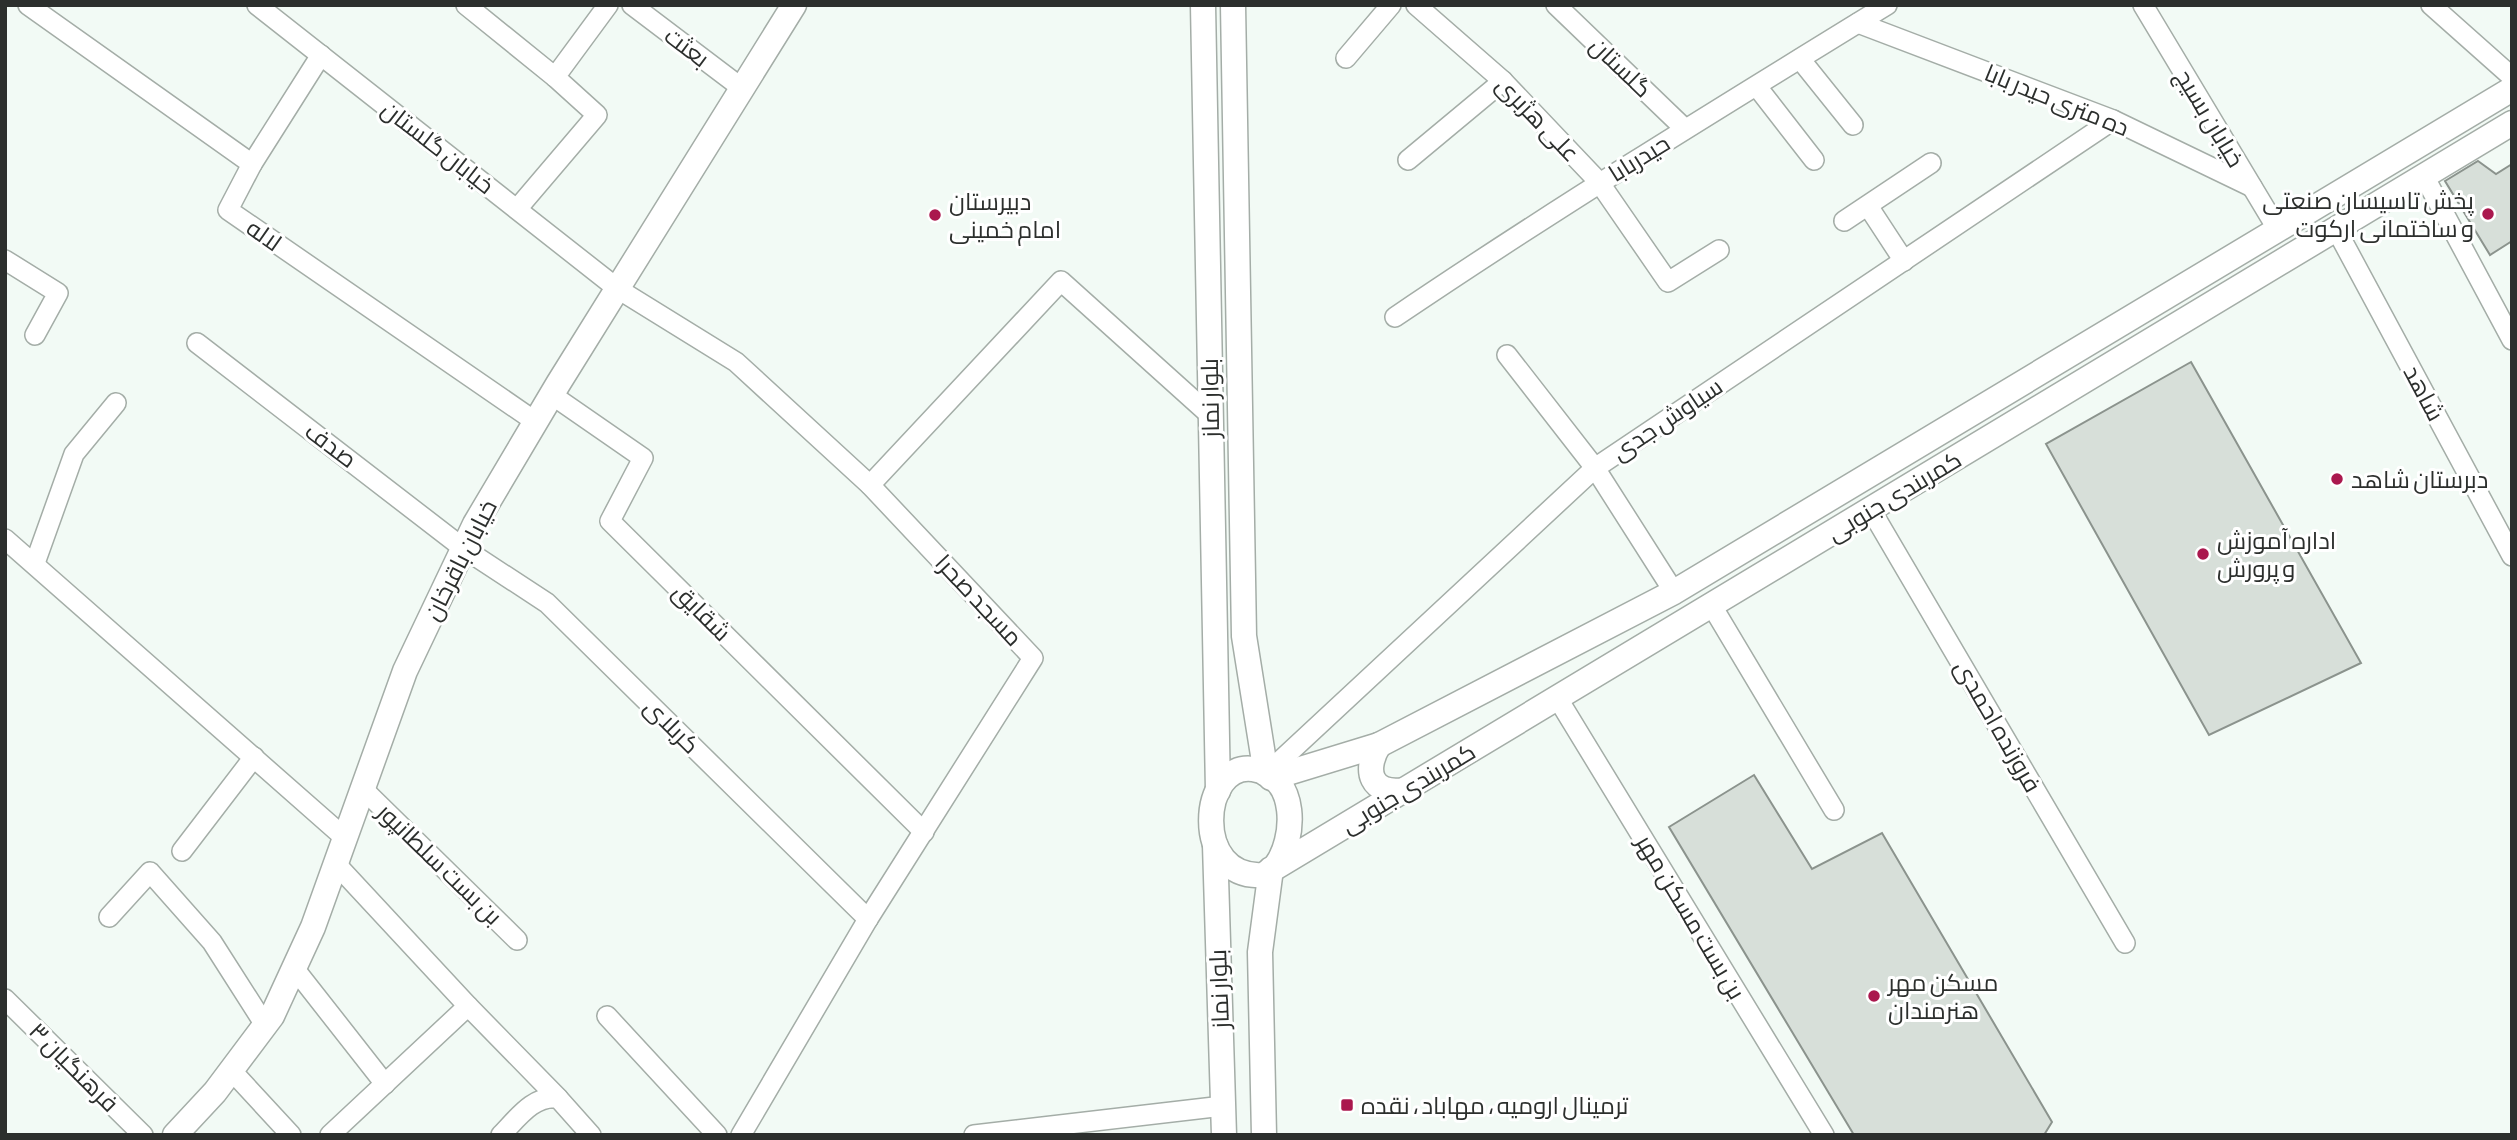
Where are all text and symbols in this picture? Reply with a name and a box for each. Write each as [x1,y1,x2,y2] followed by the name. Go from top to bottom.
[660,22,714,72] street label: بعثت
[1584,31,1657,103] street label: گلستان
[1981,59,2133,142] street label: ده متری حیدر بابا
[2168,64,2250,173] street label: خیابان بسیج
[1490,71,1585,168] street label: علی هژبری
[376,95,499,200] street label: خیابان گلستان
[1604,129,1674,187] street label: حیدربابا
[2262,187,2475,243] place label: پخش تاسیسان صنعتی و ساختمانی ارکوت
[949,188,1061,246] place label: دبیرستان امام خمینی
[2480,206,2496,222] marker: پخش تاسیسان صنعتی و ساختمانی ارکوت
[927,207,943,223] marker: دبیرستان امام خمینی
[242,214,286,256] street label: لاله
[1196,358,1224,440] street label: بلوار نماز
[2398,361,2450,425] street label: شاهد
[1607,372,1728,467] street label: سیاوش جدی
[300,417,362,473] street label: صدف
[1822,445,1966,547] street label: کمربندی جنوبی
[2351,466,2488,494] place label: دبرستان شاهد
[2329,471,2345,487] marker: دبرستان شاهد
[418,495,503,625] street label: خیابان باقرخان
[2217,527,2336,585] place label: اداره آموزش و پرورش
[2195,546,2211,562] marker: اداره آموزش و پرورش
[930,549,1028,651] street label: مسجد صحرا
[666,578,736,648] street label: شقایق
[1948,655,2047,797] street label: فروزنده احمدی
[638,693,705,760] street label: کربلای
[1336,737,1480,839] street label: کمربندی جنوبی
[369,797,508,932] street label: بن بست سلطانپور
[1629,828,1751,1005] street label: بن بست مسکن مهر
[1204,949,1234,1031] street label: بلوار نماز
[1886,969,1998,1025] place label: مسکن مهر هنرمندان
[1866,988,1882,1004] marker: مسکن مهر هنرمندان
[23,1017,124,1118] street label: فرهنگیان ۳
[1361,1092,1629,1120] place label: ترمینال ارومیه ، مهاباد ، نقده
[1339,1097,1355,1113] marker: ترمینال ارومیه ، مهاباد ، نقده

